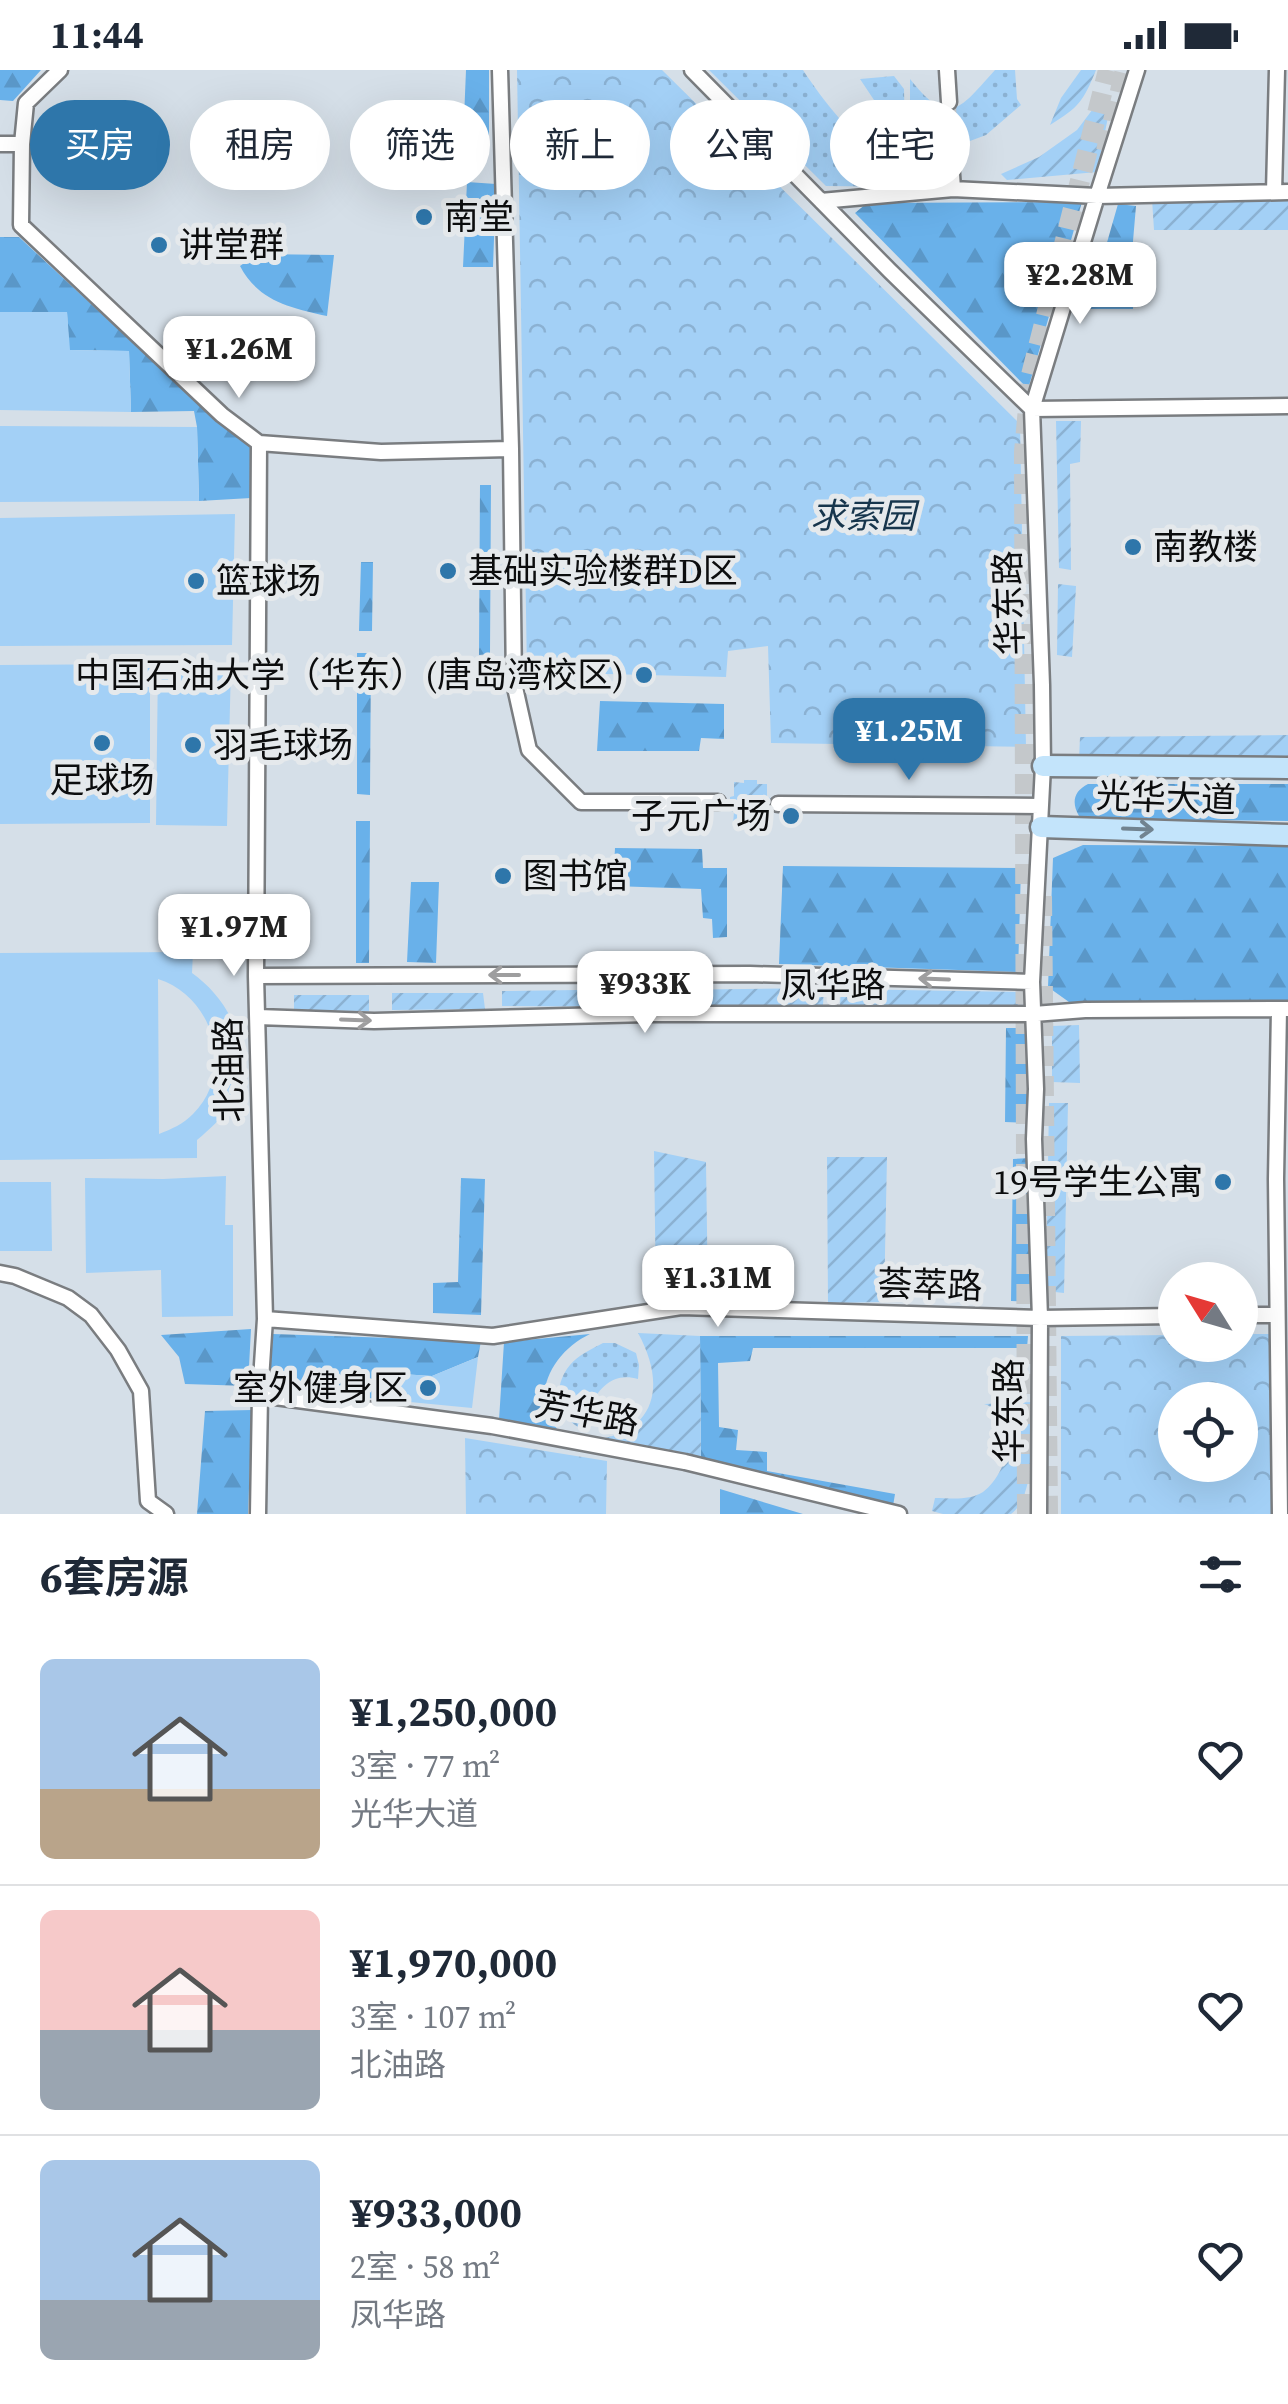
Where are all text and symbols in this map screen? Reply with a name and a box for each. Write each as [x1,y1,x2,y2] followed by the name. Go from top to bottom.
[50,9,144,61] text: 11:44
[30,100,170,190] chip: 买房
[190,100,330,190] chip: 租房
[350,100,490,190] chip: 筛选
[510,100,650,190] chip: 新上
[670,100,810,190] chip: 公寓
[830,100,970,190] chip: 住宅
[444,193,514,241] place label: 南堂
[413,206,435,228] marker: 南堂
[179,221,284,269] place label: 讲堂群
[148,234,170,256] marker: 讲堂群
[999,242,1161,327] pin: ¥2.28M
[1026,252,1134,296] text: ¥2.28M
[158,316,320,401] pin: ¥1.26M
[185,326,293,370] text: ¥1.26M
[810,492,920,540] park label: 求索园
[1153,523,1258,571] place label: 南教楼
[1122,536,1144,558] marker: 南教楼
[468,547,738,595] place label: 基础实验楼群D区
[983,550,1035,656] street label: 华东路
[216,557,321,605] place label: 篮球场
[437,560,459,582] marker: 基础实验楼群D区
[185,570,207,592] marker: 篮球场
[75,651,624,699] place label: 中国石油大学（华东）(唐岛湾校区)
[633,664,655,686] marker: 中国石油大学（华东）(唐岛湾校区)
[828,698,990,783] pin: ¥1.25M
[855,708,963,752] text: ¥1.25M
[213,721,353,769] place label: 羽毛球场
[91,732,113,754] marker: 足球场
[182,734,204,756] marker: 羽毛球场
[49,756,155,804] place label: 足球场
[1095,772,1237,824] street label: 光华大道
[631,792,771,840] place label: 子元广场
[780,805,802,827] marker: 子元广场
[1122,820,1154,839] one-way arrow
[523,852,628,900] place label: 图书馆
[492,865,514,887] marker: 图书馆
[153,894,315,979] pin: ¥1.97M
[180,904,288,948] text: ¥1.97M
[575,951,715,1036] pin: ¥933K
[599,961,691,1005] text: ¥933K
[780,961,886,1009] street label: 凤华路
[489,966,522,984] one-way arrow
[919,970,951,989] one-way arrow
[339,1011,371,1030] one-way arrow
[204,1017,254,1123] street label: 北油路
[993,1158,1203,1206] place label: 19号学生公寓
[1212,1171,1234,1193] marker: 19号学生公寓
[637,1245,799,1330] pin: ¥1.31M
[664,1255,772,1299] text: ¥1.31M
[877,1259,983,1311] street label: 荟萃路
[1158,1262,1258,1362] north arrow
[1158,1262,1258,1482] map controls
[985,1358,1033,1464] street label: 华东路
[233,1364,408,1412] place label: 室外健身区
[417,1377,439,1399] marker: 室外健身区
[531,1379,643,1447] street label: 芳华路
[1158,1382,1258,1482] button: locate
[1193,1547,1248,1602] icon: filters
[40,1548,189,1606] text: 6套房源
[350,1682,557,1740] text: ¥1,250,000
[120,1699,240,1819] icon: home
[1193,1732,1248,1787] icon: heart
[350,1744,500,1788] text: 3室 · 77 m²
[350,1792,478,1836] text: 光华大道
[350,1933,557,1991] text: ¥1,970,000
[120,1950,240,2070] icon: home
[1193,1983,1248,2038] icon: heart
[350,1995,516,2039] text: 3室 · 107 m²
[350,2043,446,2087] text: 北油路
[350,2183,522,2241] text: ¥933,000
[120,2200,240,2320] icon: home
[1193,2233,1248,2288] icon: heart
[350,2245,500,2289] text: 2室 · 58 m²
[350,2293,446,2337] text: 凤华路

